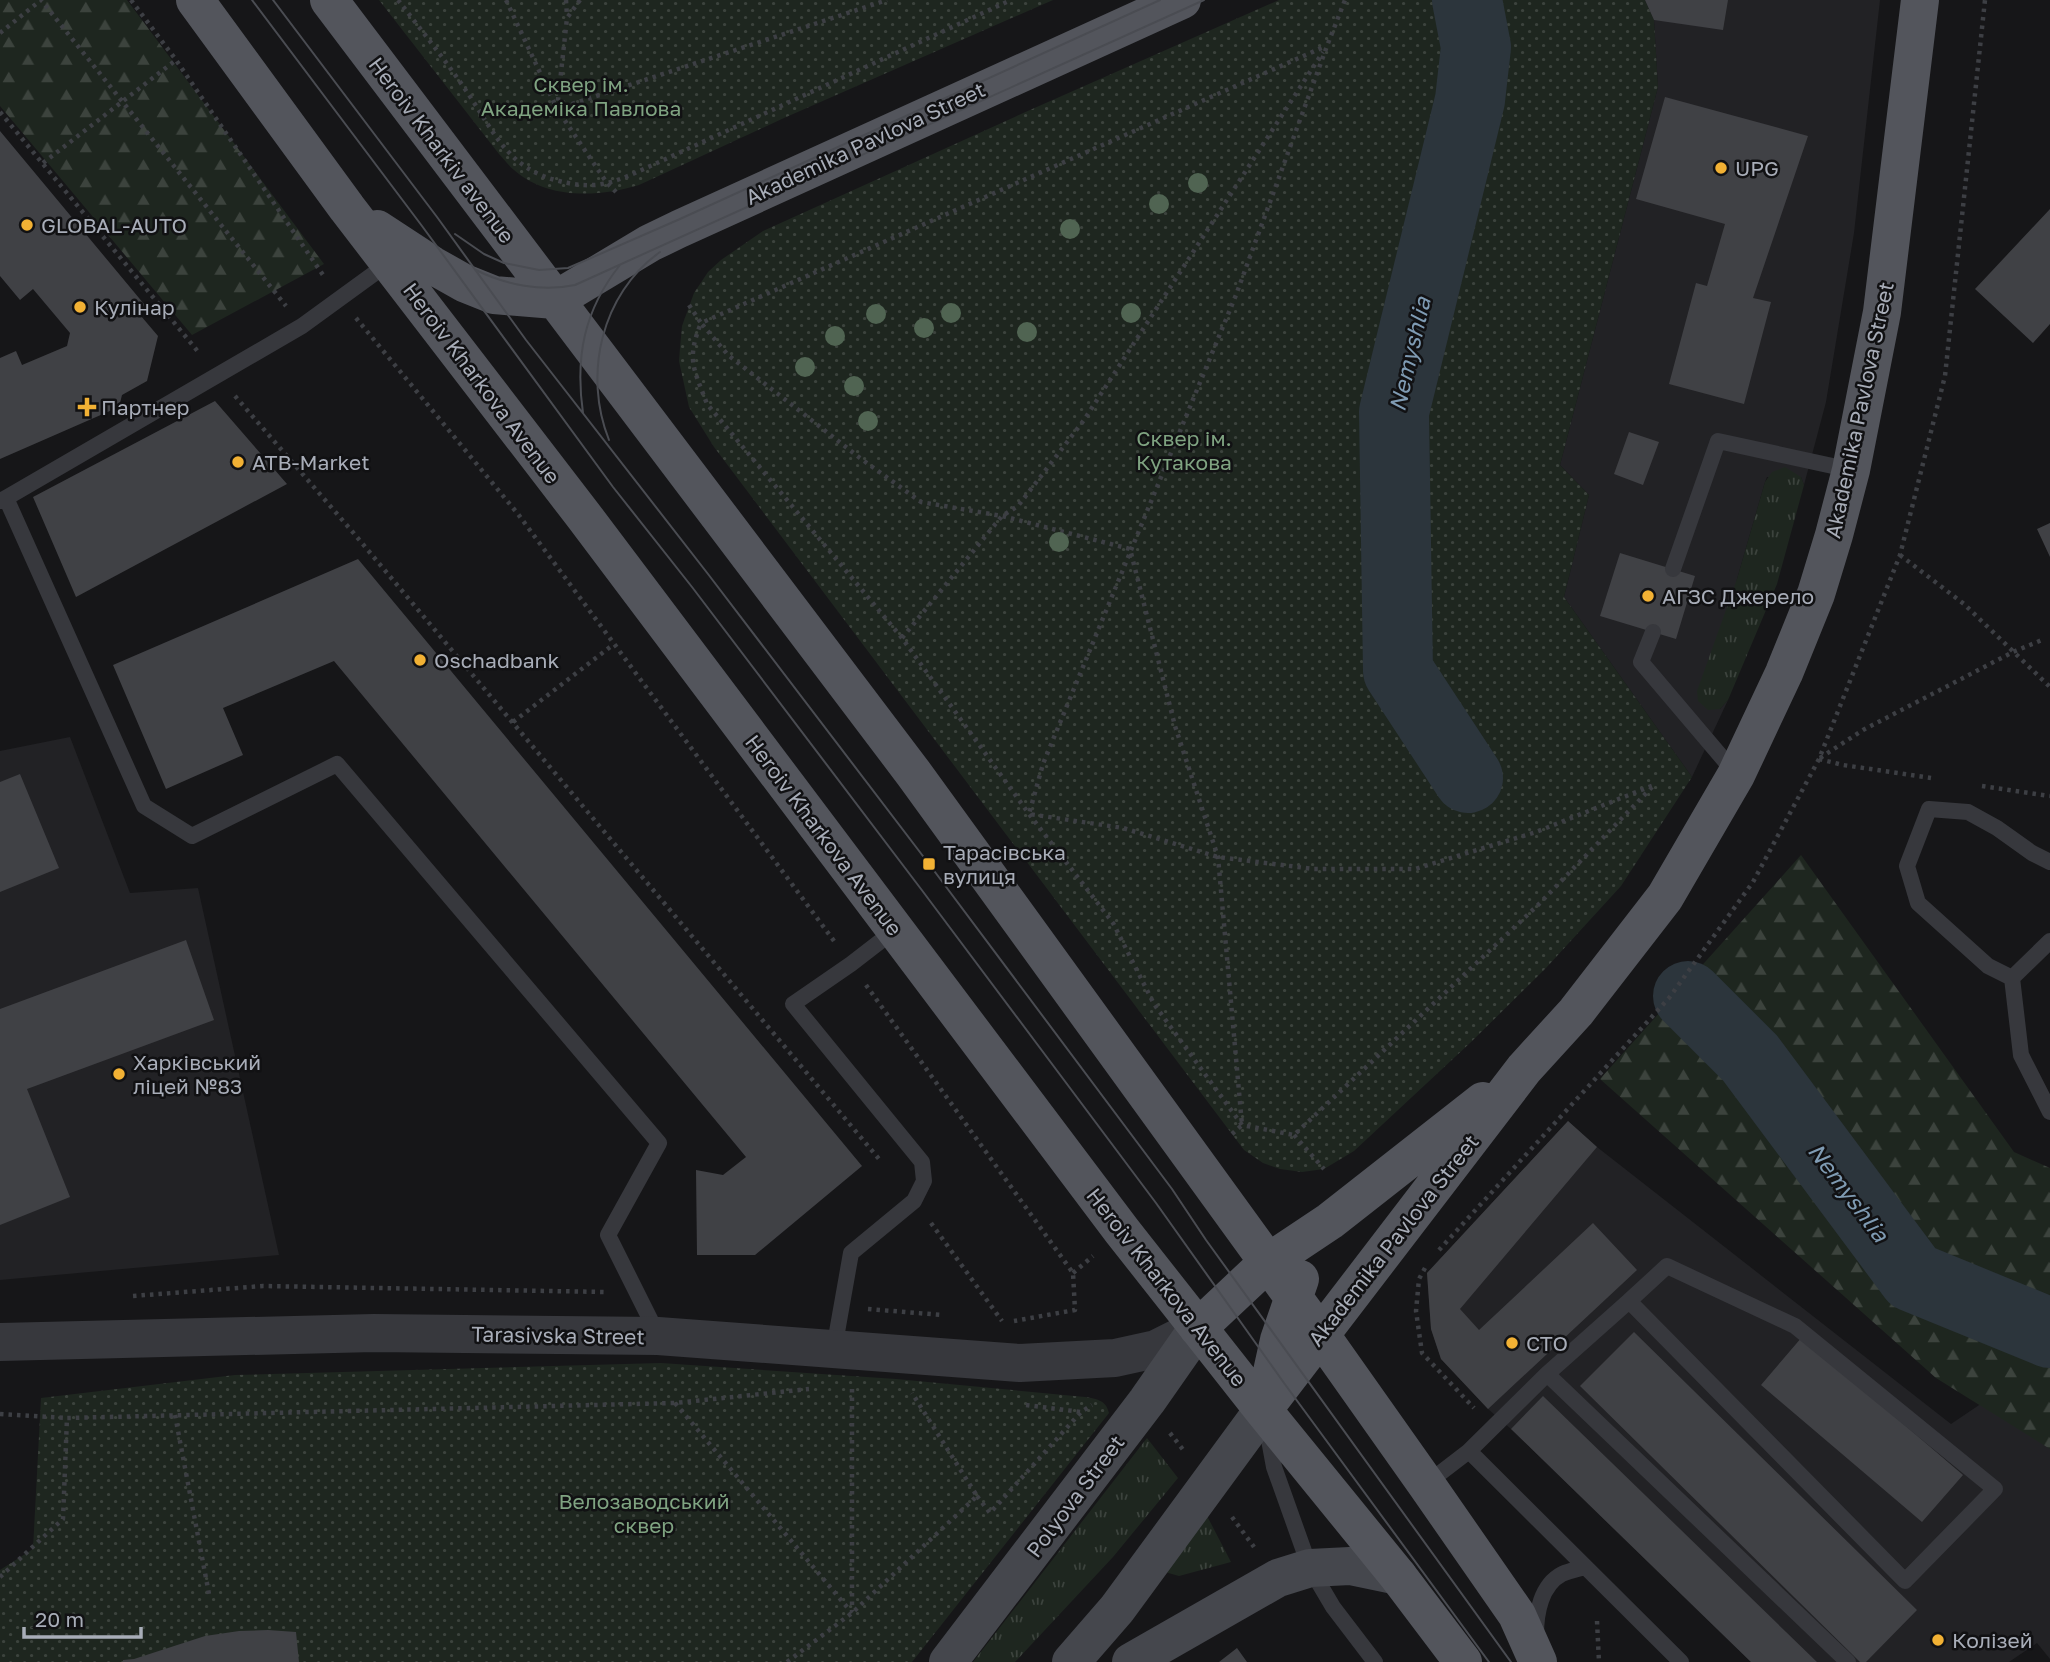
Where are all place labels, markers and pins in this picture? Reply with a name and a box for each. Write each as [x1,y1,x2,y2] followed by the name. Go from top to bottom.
[1735,155,1779,181] place label: UPG
[1713,160,1729,176] marker: UPG
[41,212,187,238] place label: GLOBAL-AUTO
[19,217,35,233] marker: GLOBAL-AUTO
[94,294,175,320] place label: Кулінар
[72,299,88,315] marker: Кулінар
[101,394,190,420] place label: Партнер
[79,399,95,415] marker: Партнер
[252,449,370,475] place label: ATB-Market
[230,454,246,470] marker: ATB-Market
[1662,583,1814,609] place label: АГЗС Джерело
[1640,588,1656,604] marker: АГЗС Джерело
[434,647,560,673] place label: Oschadbank
[412,652,428,668] marker: Oschadbank
[943,839,1066,889] place label: Тарасівська вулиця
[921,856,937,872] marker: Тарасівська вулиця
[133,1049,261,1099] place label: Харківський ліцей №83
[111,1066,127,1082] marker: Харківський ліцей №83
[1526,1330,1568,1356] place label: СТО
[1504,1335,1520,1351] marker: СТО
[1952,1627,2033,1653] place label: Колізей
[1930,1632,1946,1648] marker: Колізей

